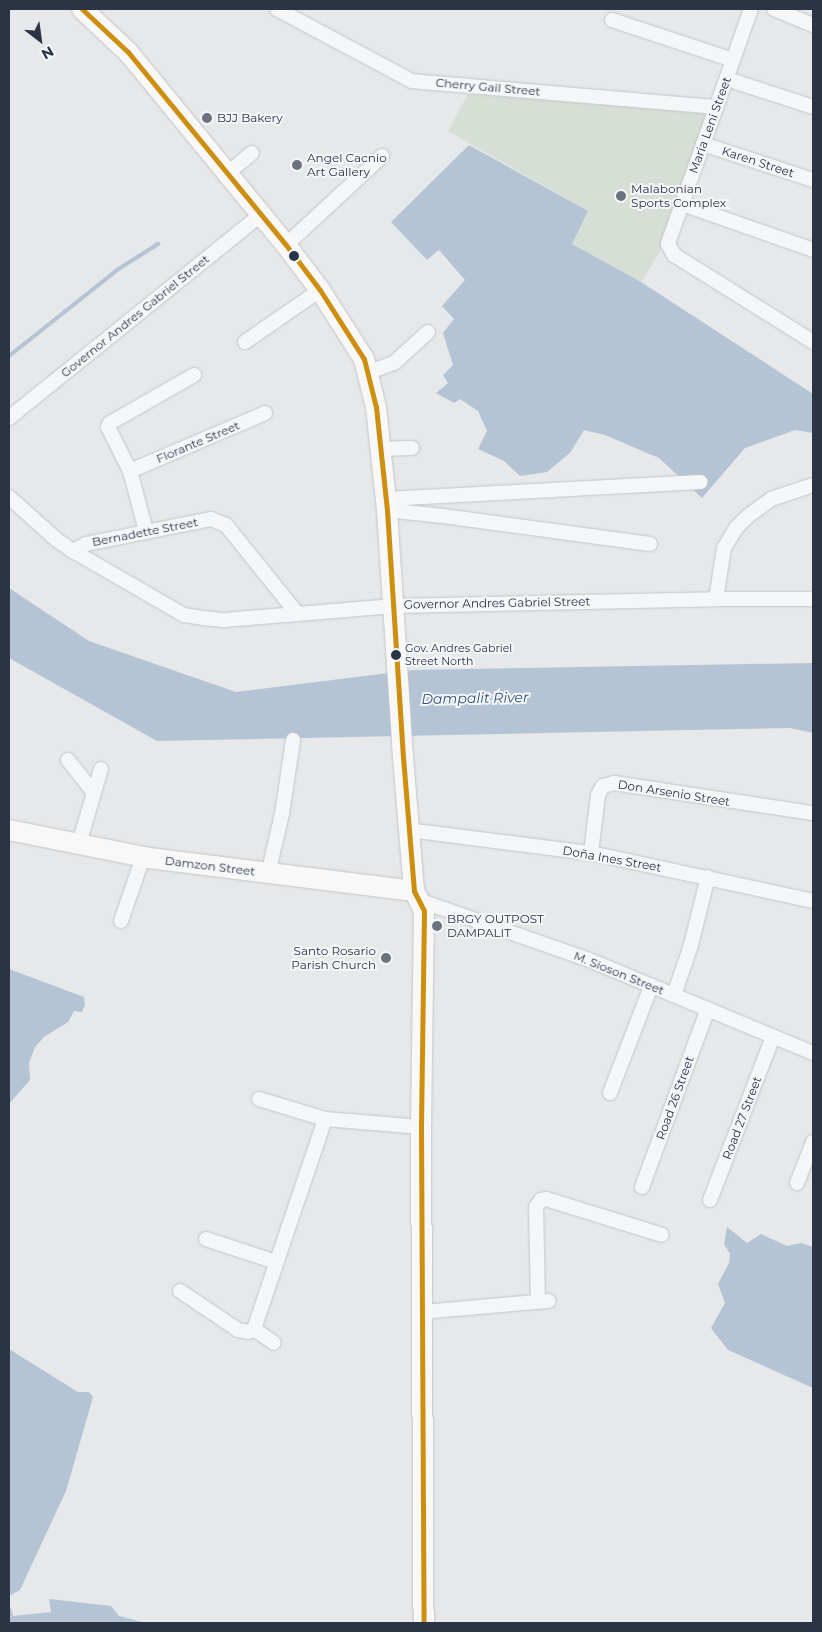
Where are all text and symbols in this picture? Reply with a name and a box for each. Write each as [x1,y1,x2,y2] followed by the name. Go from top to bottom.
[15,15,65,65] north arrow
[38,42,57,64] text: N
[435,75,541,99] street label: Cherry Gail Street
[686,75,734,175] street label: Maria Leni Street
[217,111,283,125] place label: BJJ Bakery
[201,112,213,124] marker: BJJ Bakery
[720,144,796,180] street label: Karen Street
[307,151,387,179] place label: Angel Cacnio Art Gallery
[291,159,303,171] marker: Angel Cacnio Art Gallery
[631,182,726,210] place label: Malabonian Sports Complex
[615,190,627,202] marker: Malabonian Sports Complex
[289,251,299,261] unlabelled marker
[58,252,212,380] street label: Governor Andres Gabriel Street
[154,418,242,466] street label: Florante Street
[91,515,199,549] street label: Bernadette Street
[404,594,590,612] street label: Governor Andres Gabriel Street
[405,642,512,668] place label: Gov. Andres Gabriel Street North
[391,650,401,660] marker: Gov. Andres Gabriel Street North
[421,689,529,707] water label: Dampalit River
[617,777,731,809] street label: Don Arsenio Street
[561,843,663,875] street label: Doña Ines Street
[164,853,256,879] street label: Damzon Street
[447,912,544,940] place label: BRGY OUTPOST DAMPALIT
[431,920,443,932] marker: BRGY OUTPOST DAMPALIT
[291,944,376,972] place label: Santo Rosario Parish Church
[572,948,666,998] street label: M. Sioson Street
[380,952,392,964] marker: Santo Rosario Parish Church
[653,1054,697,1142] street label: Road 26 Street
[720,1074,764,1162] street label: Road 27 Street

